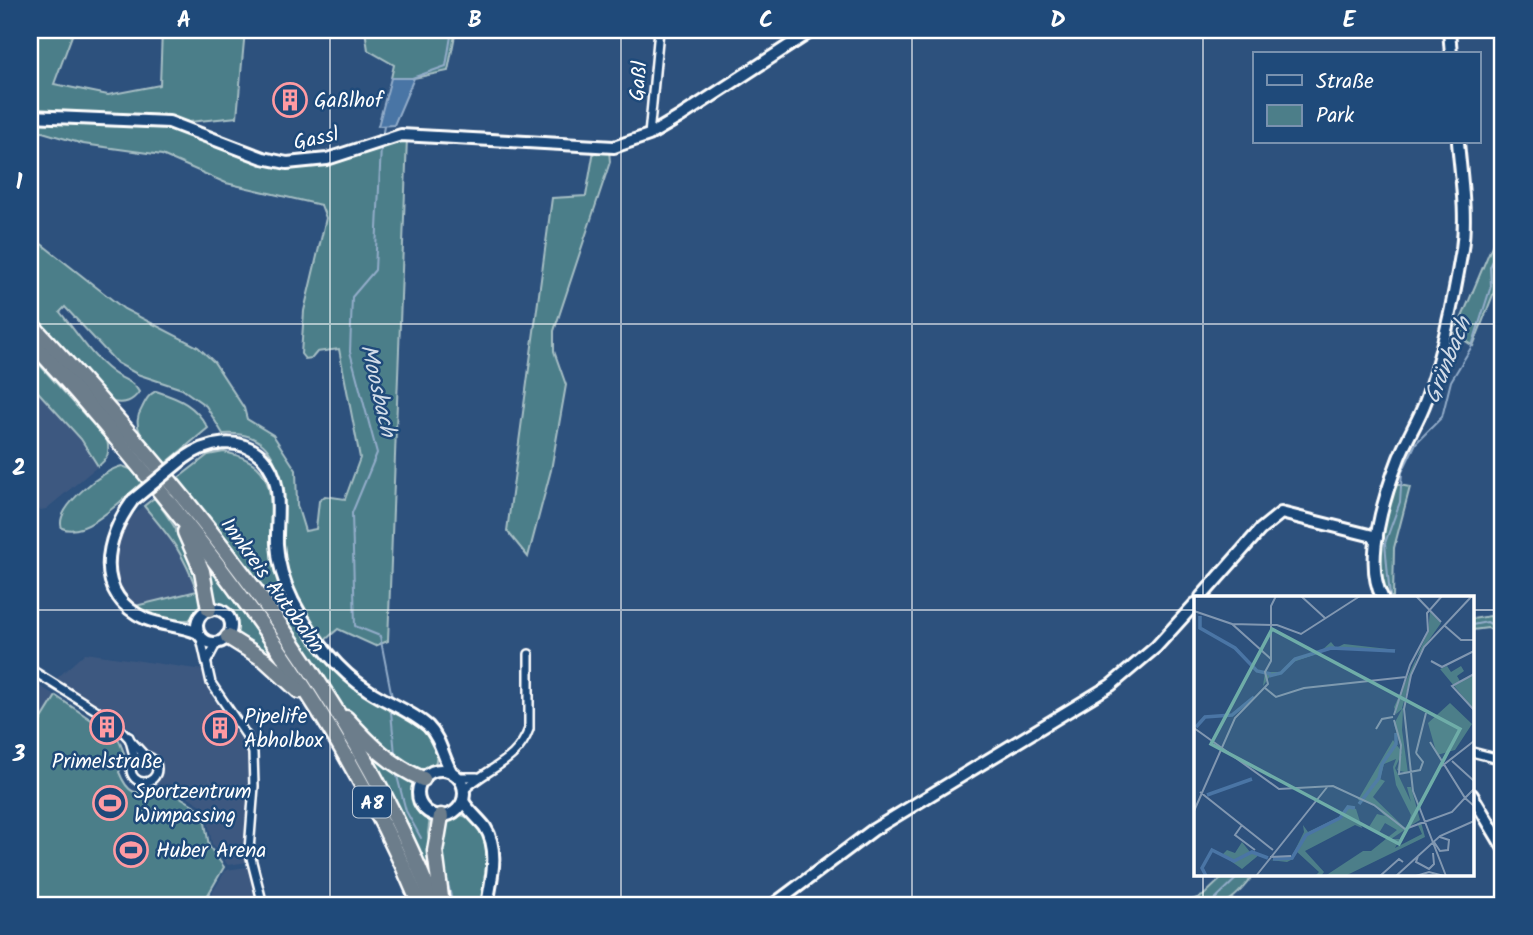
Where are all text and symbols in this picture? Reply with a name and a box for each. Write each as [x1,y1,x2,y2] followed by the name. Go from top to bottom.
[177,3,191,39] text: A
[468,3,482,39] text: B
[759,3,773,39] text: C
[1050,3,1066,39] text: D
[1343,3,1357,39] text: E
[1253,52,1480,144] legend
[621,60,658,103] street label: Gaßl
[1316,66,1374,99] text: Straße
[271,81,309,119] building icon: Gaßlhof
[314,85,385,118] place label: Gaßlhof
[1316,100,1354,133] text: Park
[291,119,342,160] street label: Gassl
[16,165,23,201] text: 1
[1415,311,1483,409] water label: Grünbach
[349,340,406,442] water label: Moosbach
[12,451,26,487] text: 2
[211,511,333,661] street label: Innkreis Autobahn
[1194,596,1474,876] inset map
[244,701,324,758] place label: Pipelife Abholbox
[88,708,126,746] building icon: Primelstraße
[201,709,239,747] building icon: Pipelife Abholbox
[12,737,26,773] text: 3
[52,746,163,779] place label: Primelstraße
[134,776,252,833] place label: Sportzentrum Wimpassing
[91,784,129,822] sports icon: Sportzentrum Wimpassing
[353,786,391,818] road number: A8
[112,831,150,869] sports icon: Huber Arena
[156,835,266,868] place label: Huber Arena

